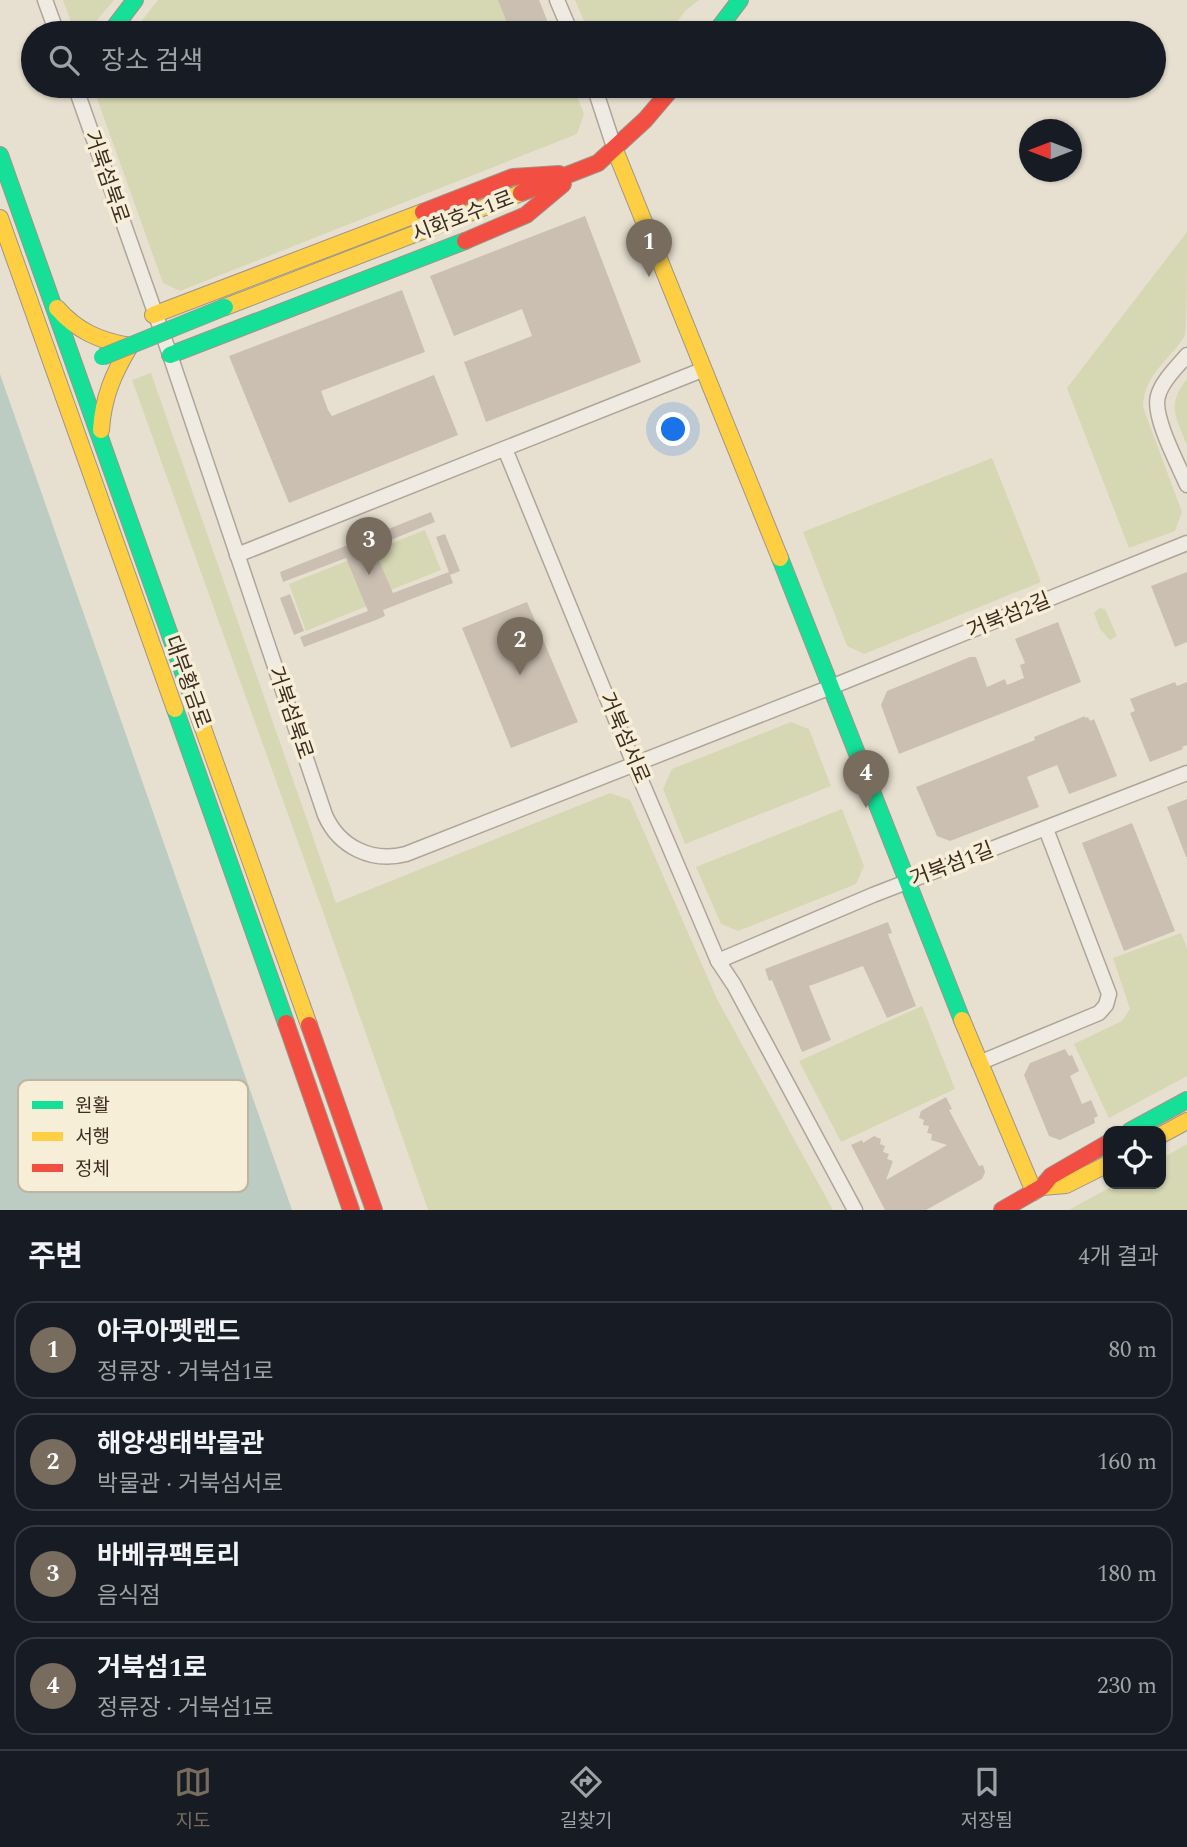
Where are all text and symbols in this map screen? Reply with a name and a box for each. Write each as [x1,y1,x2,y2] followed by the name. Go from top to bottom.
[21,21,1166,98] search box
[45,41,83,79] icon: search
[101,41,203,81] text: 장소 검색
[1019,119,1082,182] north arrow
[75,126,137,228] street label: 거북섬북로
[407,183,519,251] street label: 시화호수1로
[626,219,672,277] pin: 1
[656,412,690,446] your location
[346,517,392,575] pin: 3
[962,585,1056,647] street label: 거북섬2길
[497,617,543,675] pin: 2
[155,631,219,733] street label: 대부황금로
[259,662,321,764] street label: 거북섬북로
[590,687,658,789] street label: 거북섬서로
[843,750,889,808] pin: 4
[905,834,999,896] street label: 거북섬1길
[18,1080,248,1192] legend
[75,1092,110,1121] text: 원활
[75,1123,110,1152] text: 서행
[1103,1126,1166,1189] map controls
[1103,1126,1166,1189] button: locate
[75,1155,110,1184] text: 정체
[28,1234,83,1280] text: 주변
[1078,1240,1159,1275] text: 4개 결과
[97,1312,241,1352] text: 아쿠아펫랜드
[47,1333,59,1368] text: 1
[1108,1333,1157,1368] text: 80 m
[97,1355,274,1390] text: 정류장 · 거북섬1로
[97,1424,264,1464] text: 해양생태박물관
[47,1445,59,1480] text: 2
[1097,1445,1157,1480] text: 160 m
[97,1467,284,1502] text: 박물관 · 거북섬서로
[97,1536,241,1576] text: 바베큐팩토리
[47,1557,59,1592] text: 3
[1097,1557,1157,1592] text: 180 m
[97,1579,160,1614] text: 음식점
[97,1648,207,1688] text: 거북섬1로
[47,1669,59,1704] text: 4
[1097,1669,1157,1704] text: 230 m
[97,1691,274,1726] text: 정류장 · 거북섬1로
[174,1763,212,1836] tab: 지도
[560,1763,613,1836] tab: 길찾기
[961,1763,1013,1836] tab: 저장됨

